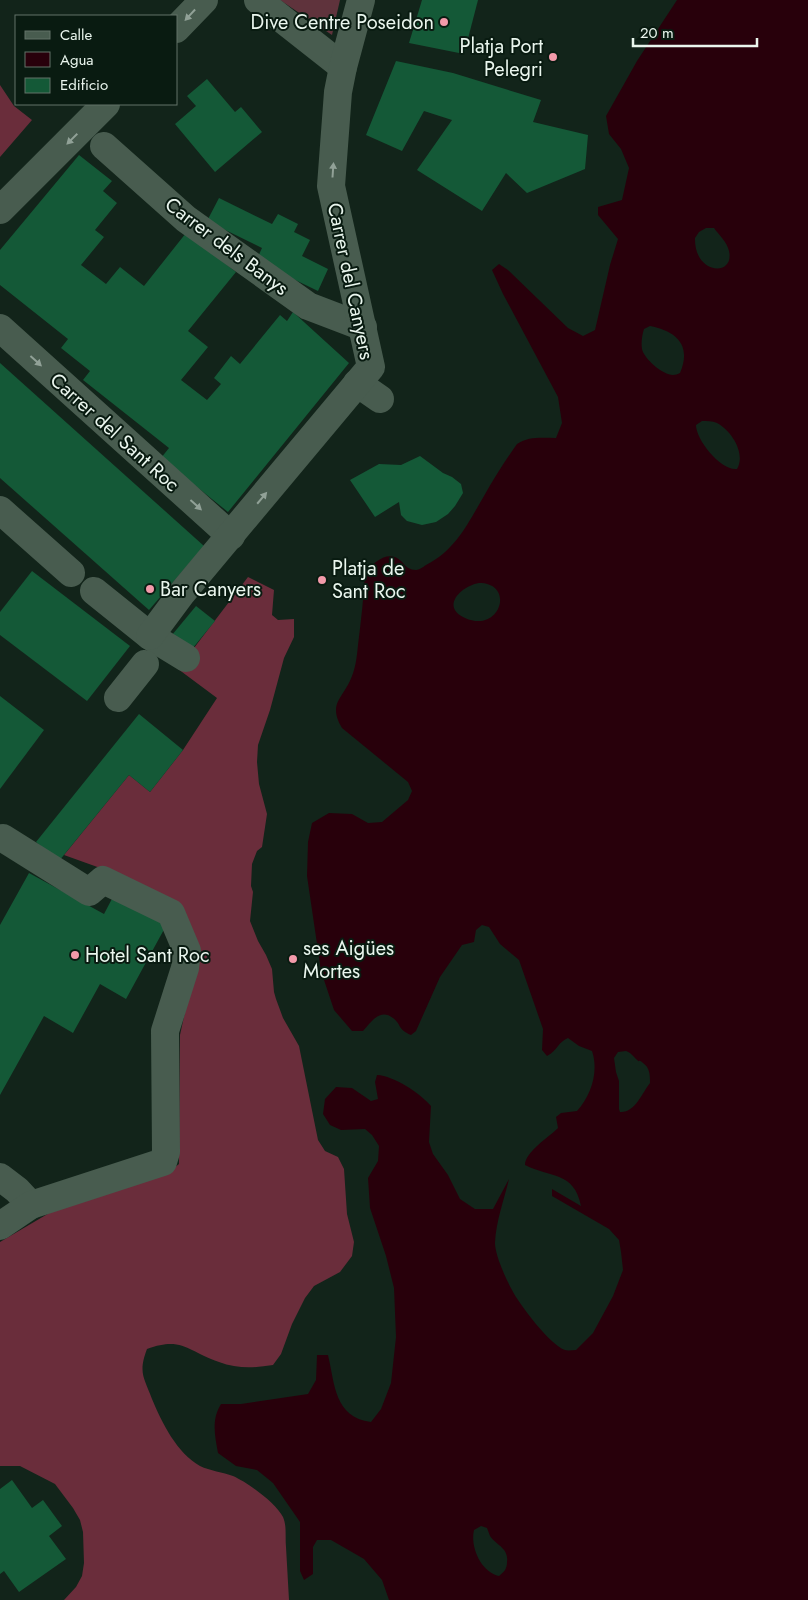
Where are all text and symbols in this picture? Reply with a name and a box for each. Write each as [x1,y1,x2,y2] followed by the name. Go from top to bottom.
[184,8,196,20] one-way arrow
[251,8,434,37] place label: Dive Centre Poseidon
[15,15,178,105] legend
[633,15,757,47] scale bar
[438,16,450,28] marker: Dive Centre Poseidon
[640,22,674,44] text: 20 m
[60,24,92,46] text: Calle
[459,32,543,84] place label: Platja Port Pelegri
[60,49,94,71] text: Agua
[547,51,559,63] marker: Platja Port Pelegri
[60,74,108,96] text: Edificio
[66,133,78,145] one-way arrow
[329,162,337,178] one-way arrow
[159,190,295,303] street label: Carrer dels Banys
[320,200,381,362] street label: Carrer del Canyers
[30,355,42,367] one-way arrow
[43,366,186,499] street label: Carrer del Sant Roc
[256,492,267,505] one-way arrow
[190,499,202,511] one-way arrow
[332,554,406,606] place label: Platja de Sant Roc
[316,574,328,586] marker: Platja de Sant Roc
[160,575,261,604] place label: Bar Canyers
[144,583,156,595] marker: Bar Canyers
[303,934,394,986] place label: ses Aigües Mortes
[85,941,209,970] place label: Hotel Sant Roc
[69,949,81,961] marker: Hotel Sant Roc
[287,953,299,965] marker: ses Aigües Mortes

